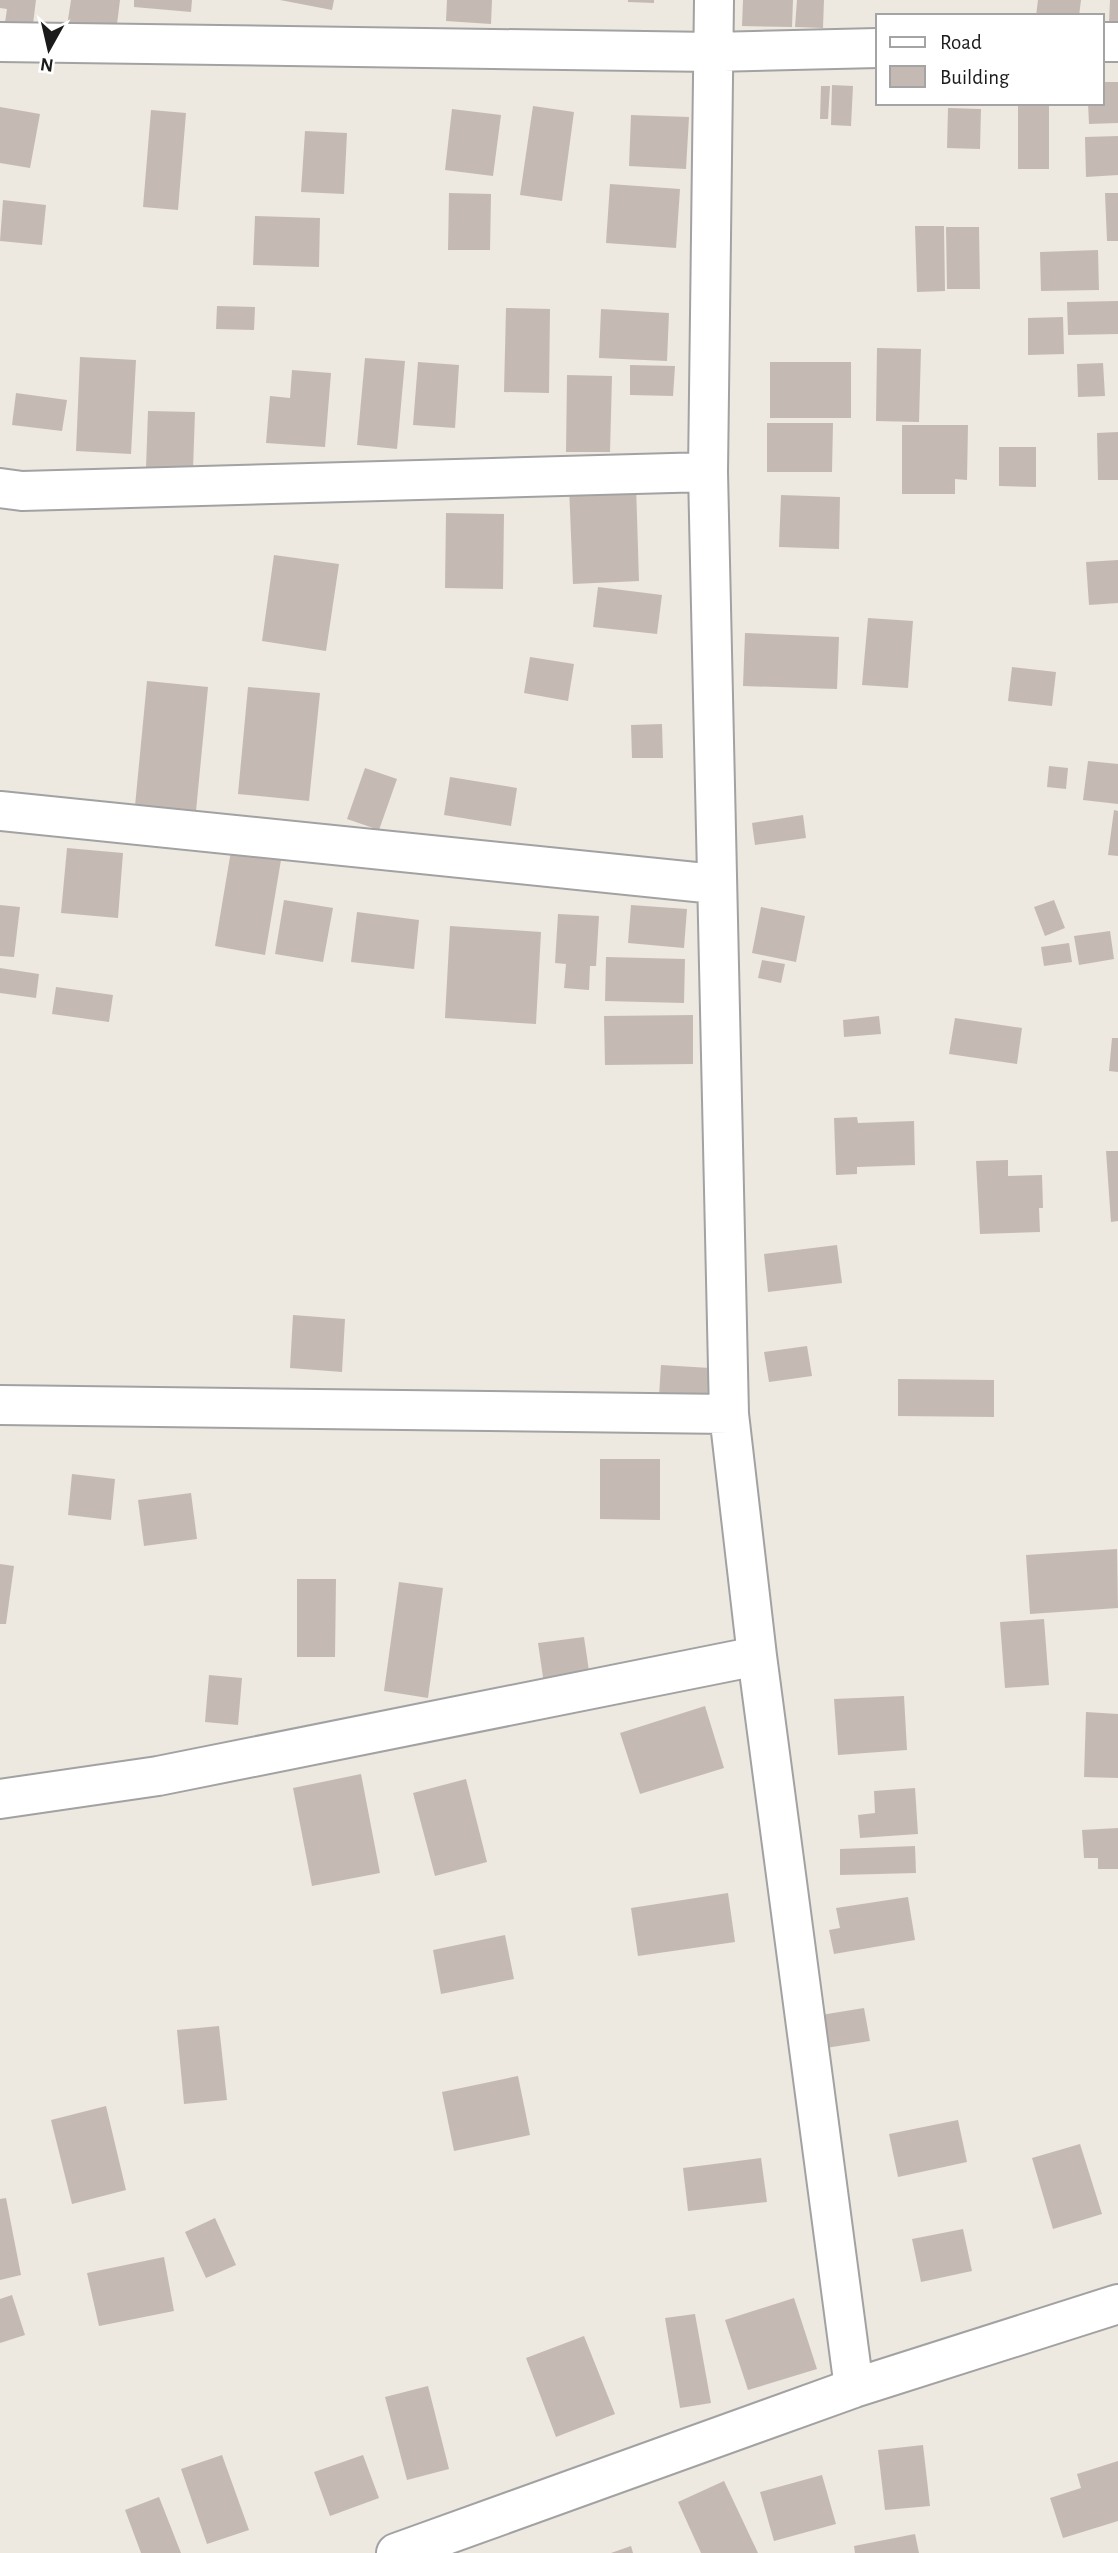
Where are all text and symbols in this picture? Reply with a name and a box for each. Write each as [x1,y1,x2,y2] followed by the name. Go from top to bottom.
[14,14,84,84] north arrow
[876,14,1104,105] legend
[940,32,982,53] text: Road
[39,54,55,75] text: N
[940,67,1010,88] text: Building

